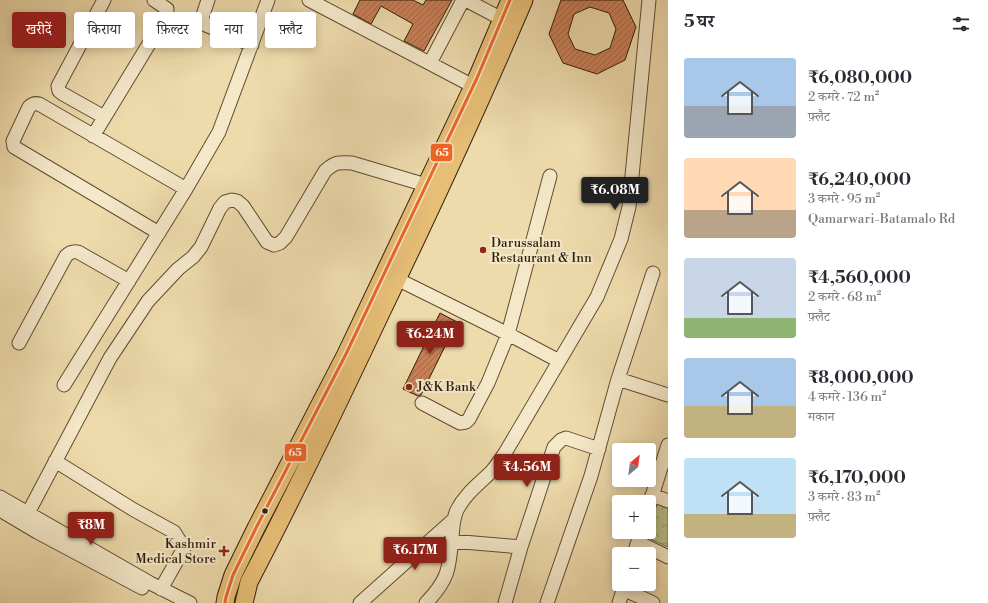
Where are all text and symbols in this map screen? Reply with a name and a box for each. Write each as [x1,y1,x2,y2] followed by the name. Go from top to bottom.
[684,11,714,33] text: 5 घर
[12,12,66,48] chip: खरीदें
[74,12,135,48] chip: किराया
[143,12,202,48] chip: फ़िल्टर
[210,12,257,48] chip: नया
[265,12,316,48] chip: फ़्लैट
[950,13,972,35] icon: filters
[808,67,912,89] text: ₹6,080,000
[716,74,764,122] icon: home
[808,89,879,105] text: 2 कमरे · 72 m²
[808,109,830,125] text: फ़्लैट
[430,143,453,162] line badge: 65
[435,146,449,160] text: 65
[808,169,911,191] text: ₹6,240,000
[716,174,764,222] icon: home
[582,177,648,211] pin: ₹6.08M
[590,182,640,198] text: ₹6.08M
[808,191,880,207] text: 3 कमरे · 95 m²
[808,211,955,227] text: Qamarwari-Batamalo Rd
[491,235,592,266] place label: Darussalam Restaurant & Inn
[478,245,488,255] marker: Darussalam Restaurant & Inn
[808,267,911,289] text: ₹4,560,000
[716,274,764,322] icon: home
[808,289,881,305] text: 2 कमरे · 68 m²
[808,309,830,325] text: फ़्लैट
[397,321,463,355] pin: ₹6.24M
[406,326,454,342] text: ₹6.24M
[808,367,914,389] text: ₹8,000,000
[716,374,764,422] icon: home
[416,379,477,395] place label: J&K Bank
[404,382,414,392] marker: J&K Bank
[808,389,887,405] text: 4 कमरे · 136 m²
[808,409,834,425] text: मकान
[284,443,307,462] line badge: 65
[612,443,656,487] north arrow
[612,443,656,591] map controls
[288,446,302,460] text: 65
[494,454,560,488] pin: ₹4.56M
[503,459,551,475] text: ₹4.56M
[808,467,906,489] text: ₹6,170,000
[716,474,764,522] icon: home
[808,489,880,505] text: 3 कमरे · 83 m²
[612,495,656,539] button: +
[260,506,270,516] unlabelled marker
[808,509,830,525] text: फ़्लैट
[72,512,110,546] pin: ₹8M
[77,517,105,533] text: ₹8M
[135,536,216,567] place label: Kashmir Medical Store
[382,537,448,571] pin: ₹6.17M
[393,542,437,558] text: ₹6.17M
[219,546,229,556] marker: Kashmir Medical Store
[612,547,656,591] button: −

